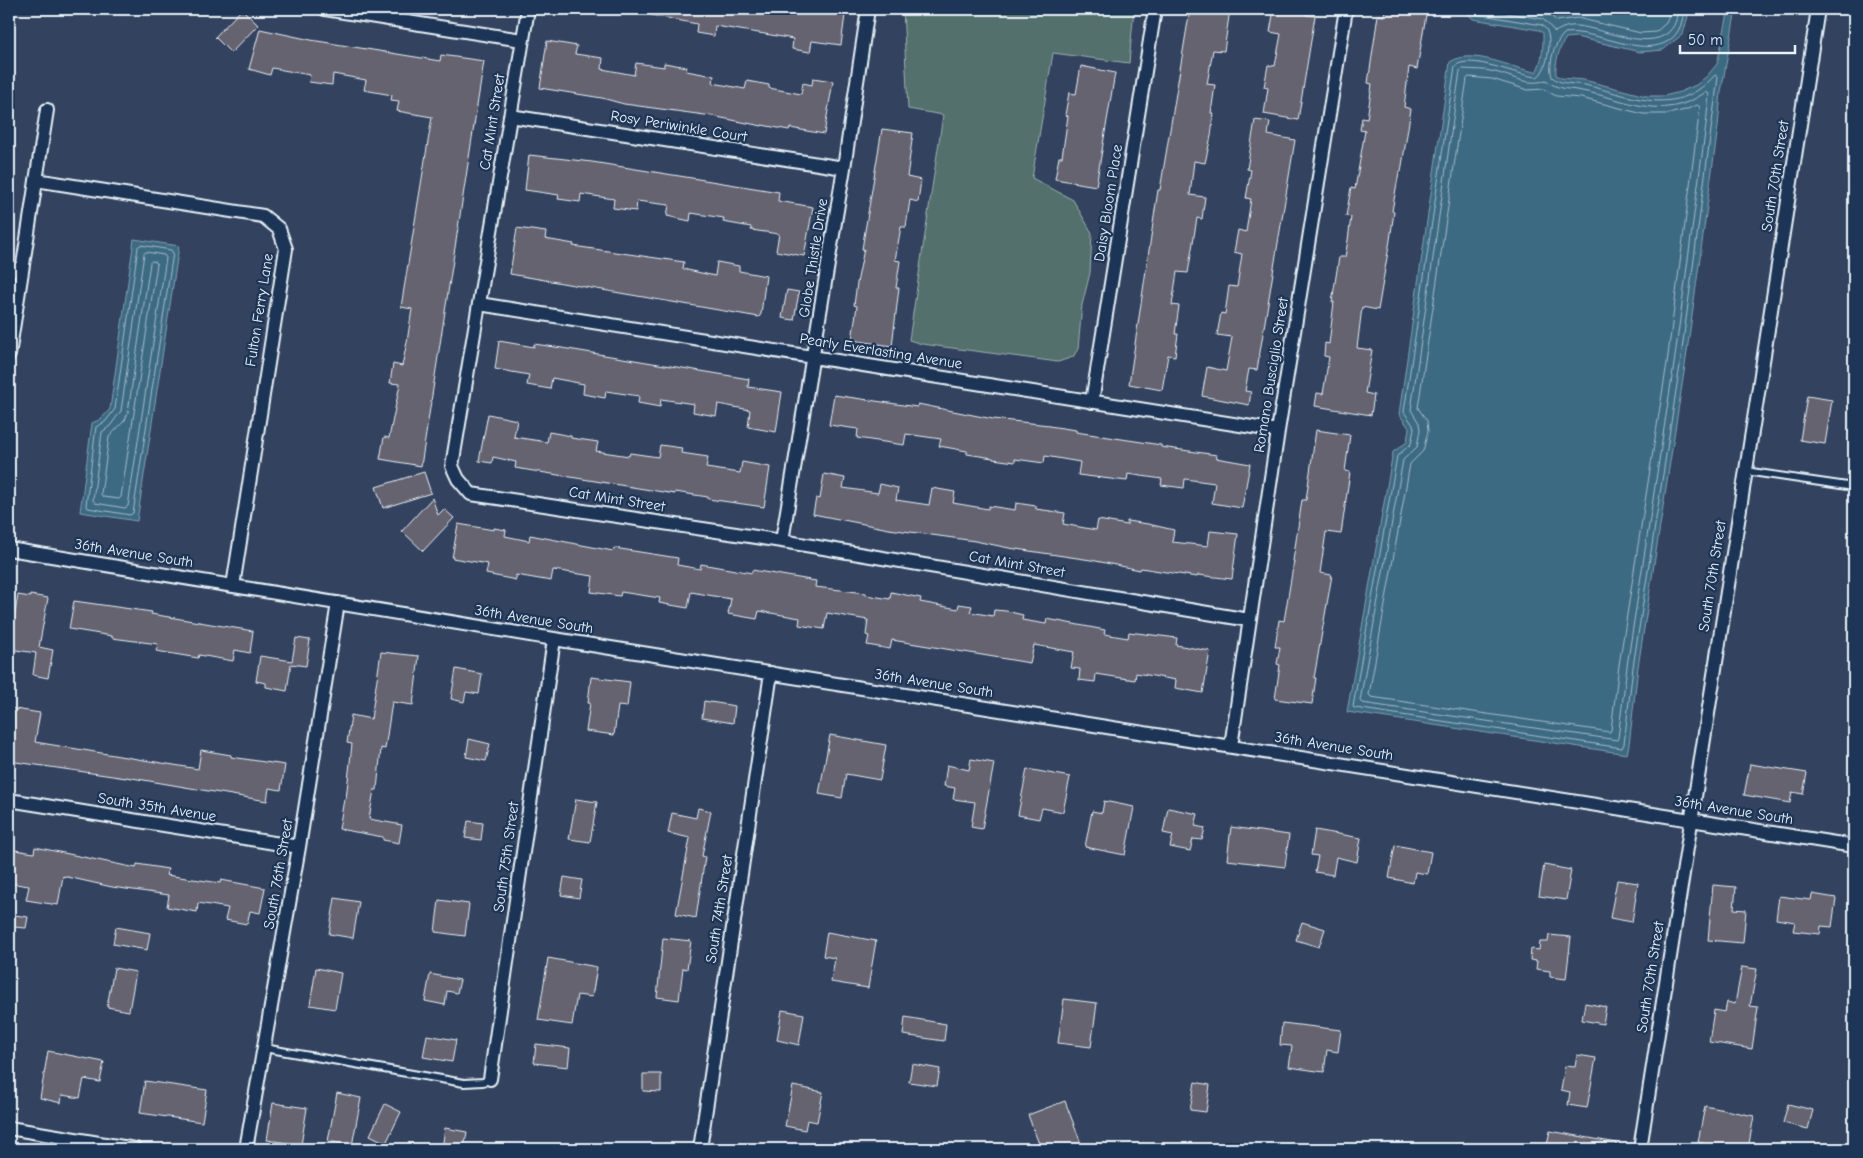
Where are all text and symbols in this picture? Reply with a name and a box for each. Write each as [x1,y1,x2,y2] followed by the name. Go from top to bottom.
[1680,22,1796,54] scale bar
[1688,31,1723,49] text: 50 m
[475,72,509,172] street label: Cat Mint Street
[609,106,749,146] street label: Rosy Periwinkle Court
[1757,118,1793,233] street label: South 70th Street
[1090,143,1126,263] street label: Daisy Bloom Place
[795,197,831,319] street label: Globe Thistle Drive
[241,252,277,368] street label: Fulton Ferry Lane
[1250,295,1292,454] street label: Romano Busciglio Street
[798,329,964,373] street label: Pearly Everlasting Avenue
[567,482,667,516] street label: Cat Mint Street
[1694,518,1730,633] street label: South 70th Street
[73,535,195,571] street label: 36th Avenue South
[967,547,1067,581] street label: Cat Mint Street
[473,601,595,637] street label: 36th Avenue South
[873,665,995,701] street label: 36th Avenue South
[1273,728,1395,764] street label: 36th Avenue South
[96,789,218,825] street label: South 35th Avenue
[1673,792,1795,828] street label: 36th Avenue South
[489,800,523,913] street label: South 75th Street
[259,817,297,930] street label: South 76th Street
[702,853,737,964] street label: South 74th Street
[1632,919,1668,1034] street label: South 70th Street

